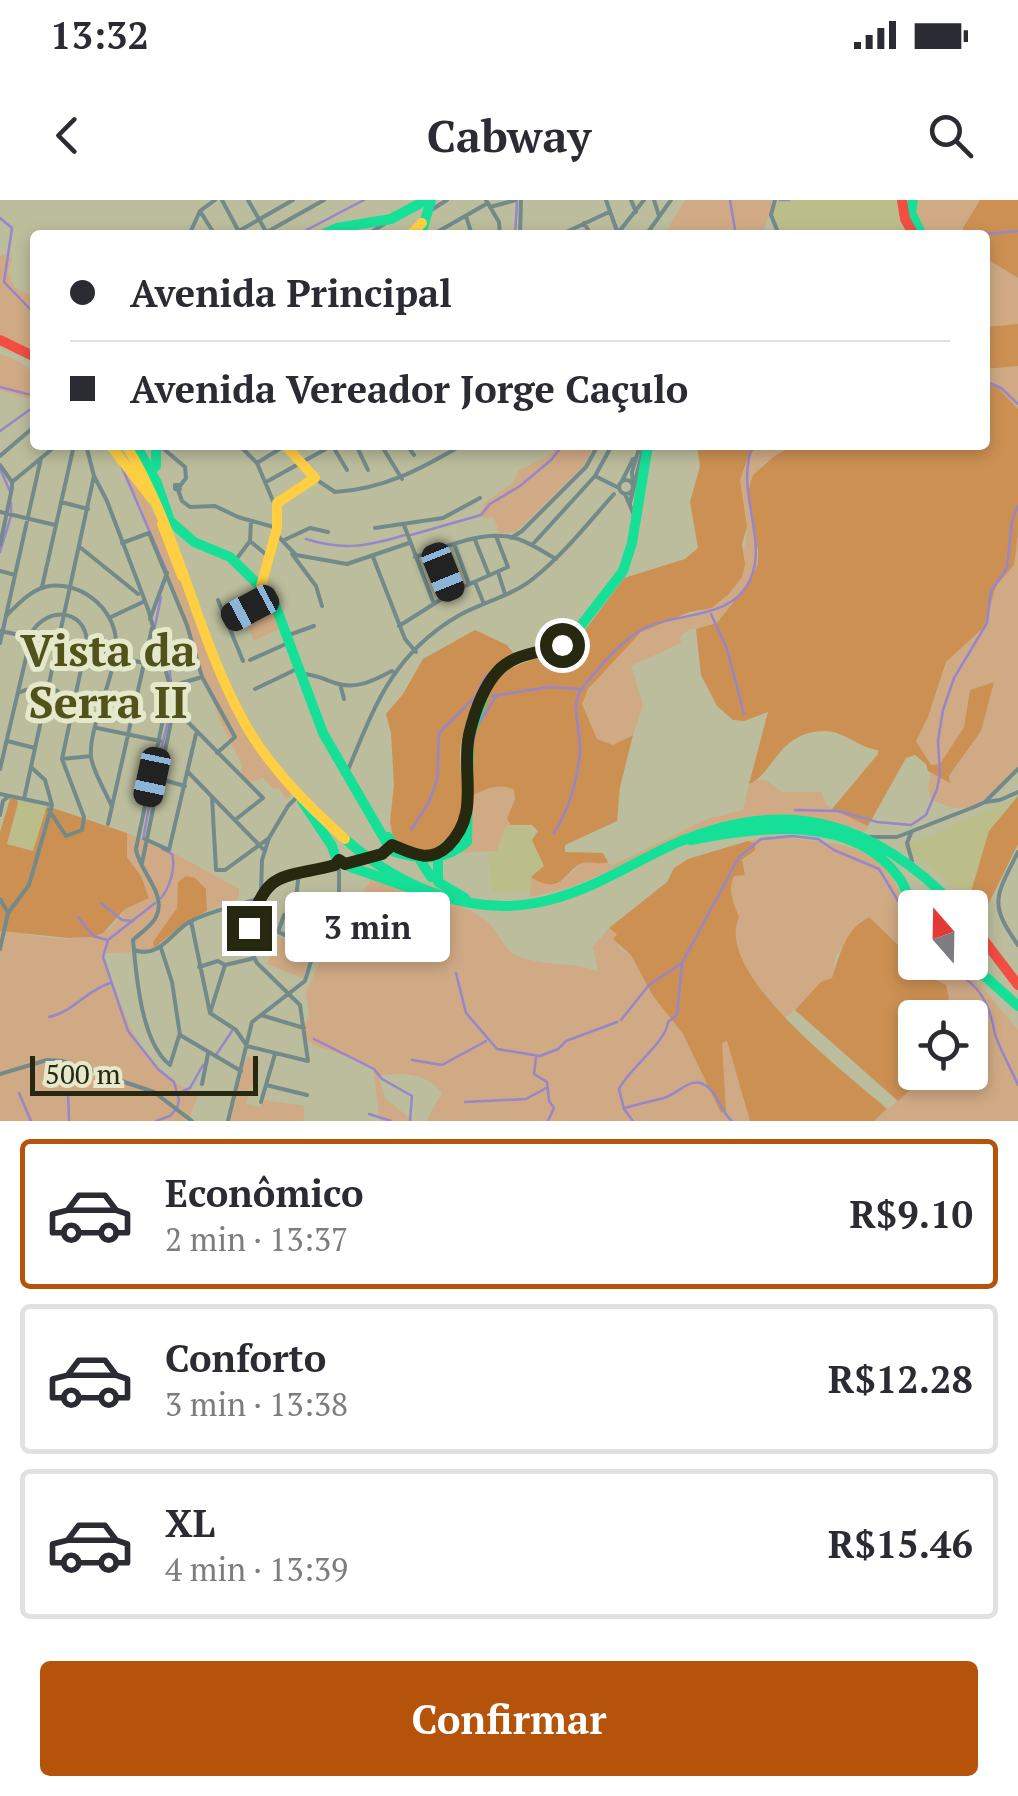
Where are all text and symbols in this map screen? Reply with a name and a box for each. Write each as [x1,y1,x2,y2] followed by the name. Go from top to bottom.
[50,10,149,60] text: 13:32
[427,105,591,165] text: Cabway
[40,108,95,163] icon: back
[923,108,978,163] icon: search
[130,268,452,318] text: Avenida Principal
[130,364,688,414] text: Avenida Vereador Jorge Caçulo
[418,539,468,605] car
[216,581,284,635] car
[20,619,196,731] district label: Vista da Serra II
[540,623,585,668] route start
[131,745,173,809] car
[898,890,988,980] north arrow
[898,890,988,1090] map controls
[284,893,449,963] callout: 3 min
[227,906,272,951] route end
[324,906,411,948] text: 3 min
[898,1000,988,1090] button: locate
[30,1051,258,1096] scale bar
[45,1055,121,1092] text: 500 m
[165,1168,364,1218] text: Econômico
[45,1169,135,1259] icon: car
[849,1189,973,1239] text: R$9.10
[165,1218,348,1260] text: 2 min · 13:37
[165,1333,326,1383] text: Conforto
[45,1334,135,1424] icon: car
[828,1354,973,1404] text: R$12.28
[165,1383,348,1425] text: 3 min · 13:38
[165,1498,215,1548] text: XL
[45,1499,135,1589] icon: car
[828,1519,973,1569] text: R$15.46
[165,1548,348,1590] text: 4 min · 13:39
[40,1661,978,1776] button: Confirmar

